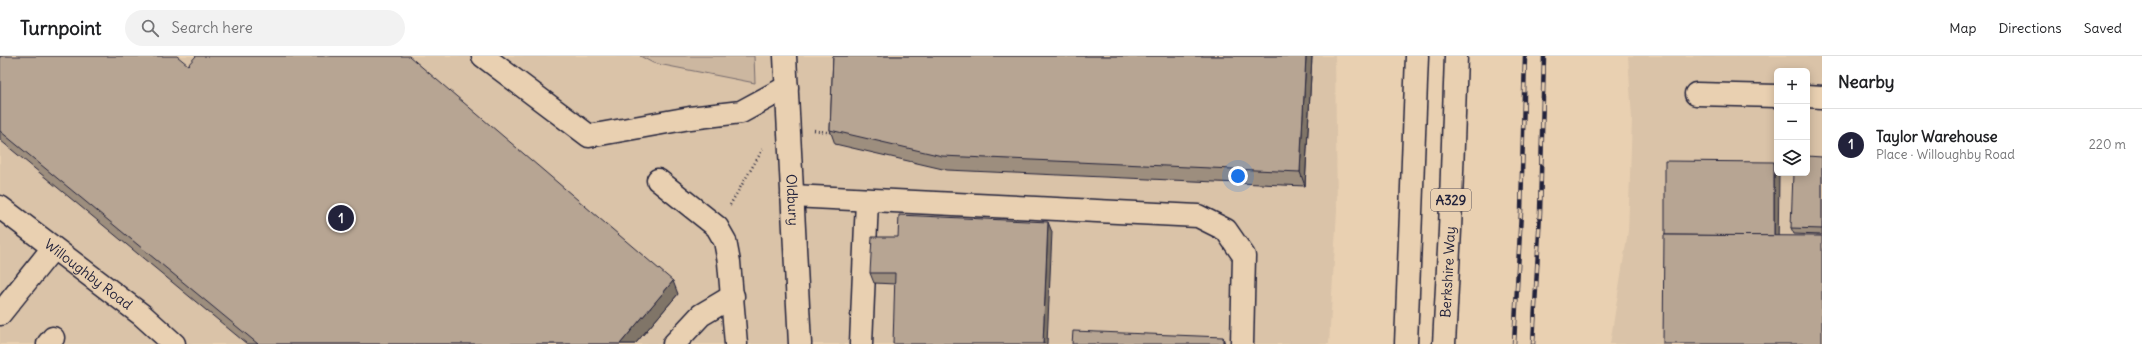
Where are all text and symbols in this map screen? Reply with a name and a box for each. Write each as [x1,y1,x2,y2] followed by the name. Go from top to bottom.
[125,10,405,46] search box
[20,16,101,40] text: Turnpoint
[139,17,161,39] icon: search
[171,18,253,37] text: Search here
[1949,19,1976,37] text: Map
[1998,19,2062,37] text: Directions
[2084,19,2122,37] text: Saved
[1774,68,1810,176] map controls
[1774,68,1810,104] button: +
[1838,71,1894,93] text: Nearby
[1774,104,1810,140] button: −
[1876,127,1998,146] text: Taylor Warehouse
[1848,136,1854,153] text: 1
[2089,136,2126,153] text: 220 m
[1774,140,1810,176] button: layers
[1876,146,2015,163] text: Place · Willoughby Road
[1228,166,1248,186] your location
[782,173,803,226] street label: Oldbury
[1431,189,1471,211] road number: A329
[328,203,354,233] pin: 1
[1436,226,1459,318] street label: Berkshire Way
[41,235,136,313] street label: Willoughby Road

